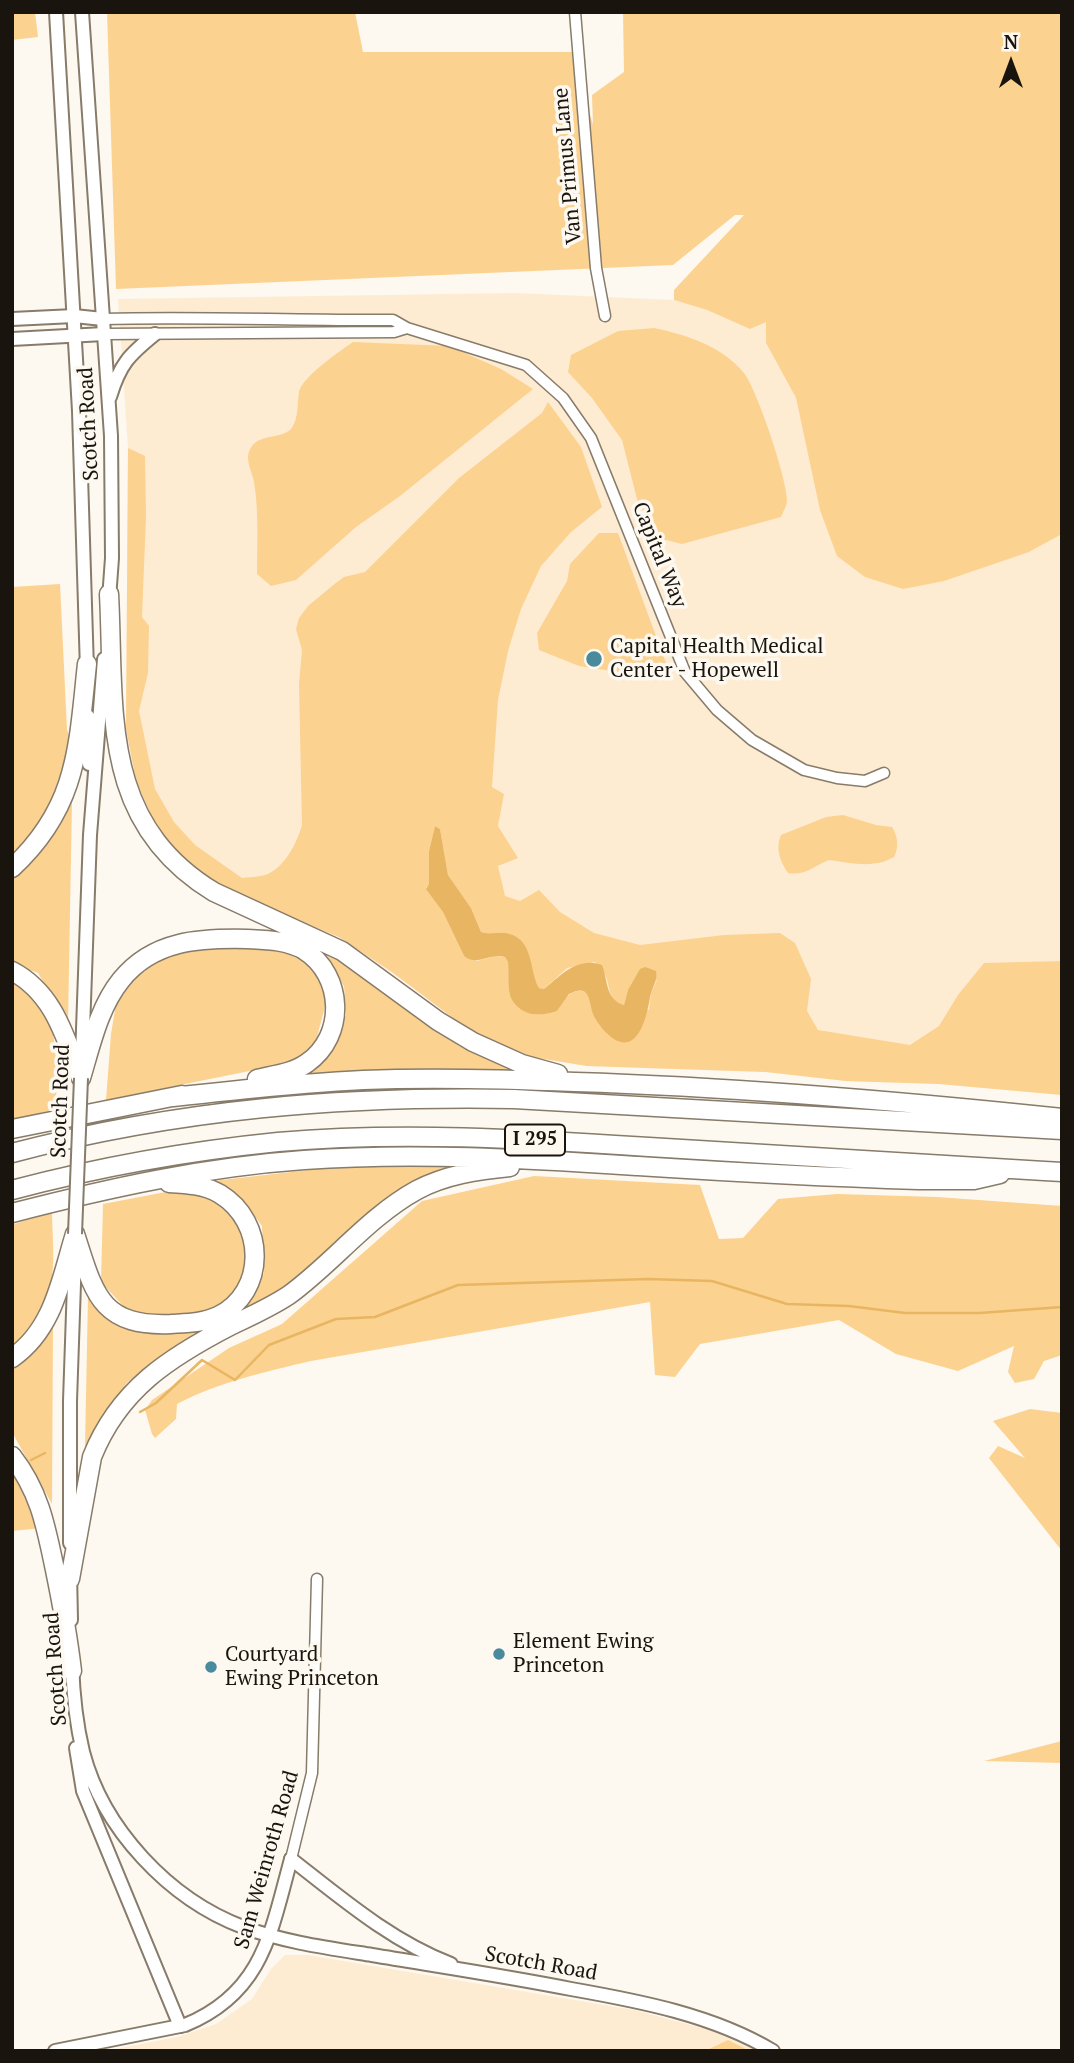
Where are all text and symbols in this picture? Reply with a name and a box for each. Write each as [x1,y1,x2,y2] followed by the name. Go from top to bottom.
[976,28,1046,98] north arrow
[1004,29,1018,54] text: N
[549,87,587,245] street label: Van Primus Lane
[73,366,105,482] street label: Scotch Road
[626,499,692,611] street label: Capital Way
[610,634,824,684] place label: Capital Health Medical Center - Hopewell
[584,649,604,669] marker: Capital Health Medical Center - Hopewell
[46,1044,76,1158] street label: Scotch Road
[505,1124,565,1156] road number: I 295
[39,1611,73,1727] street label: Scotch Road
[513,1629,654,1679] place label: Element Ewing Princeton
[225,1642,379,1692] place label: Courtyard Ewing Princeton
[491,1646,507,1662] marker: Element Ewing Princeton
[203,1659,219,1675] marker: Courtyard Ewing Princeton
[230,1768,304,1952] street label: Sam Weinroth Road
[483,1942,599,1986] street label: Scotch Road

